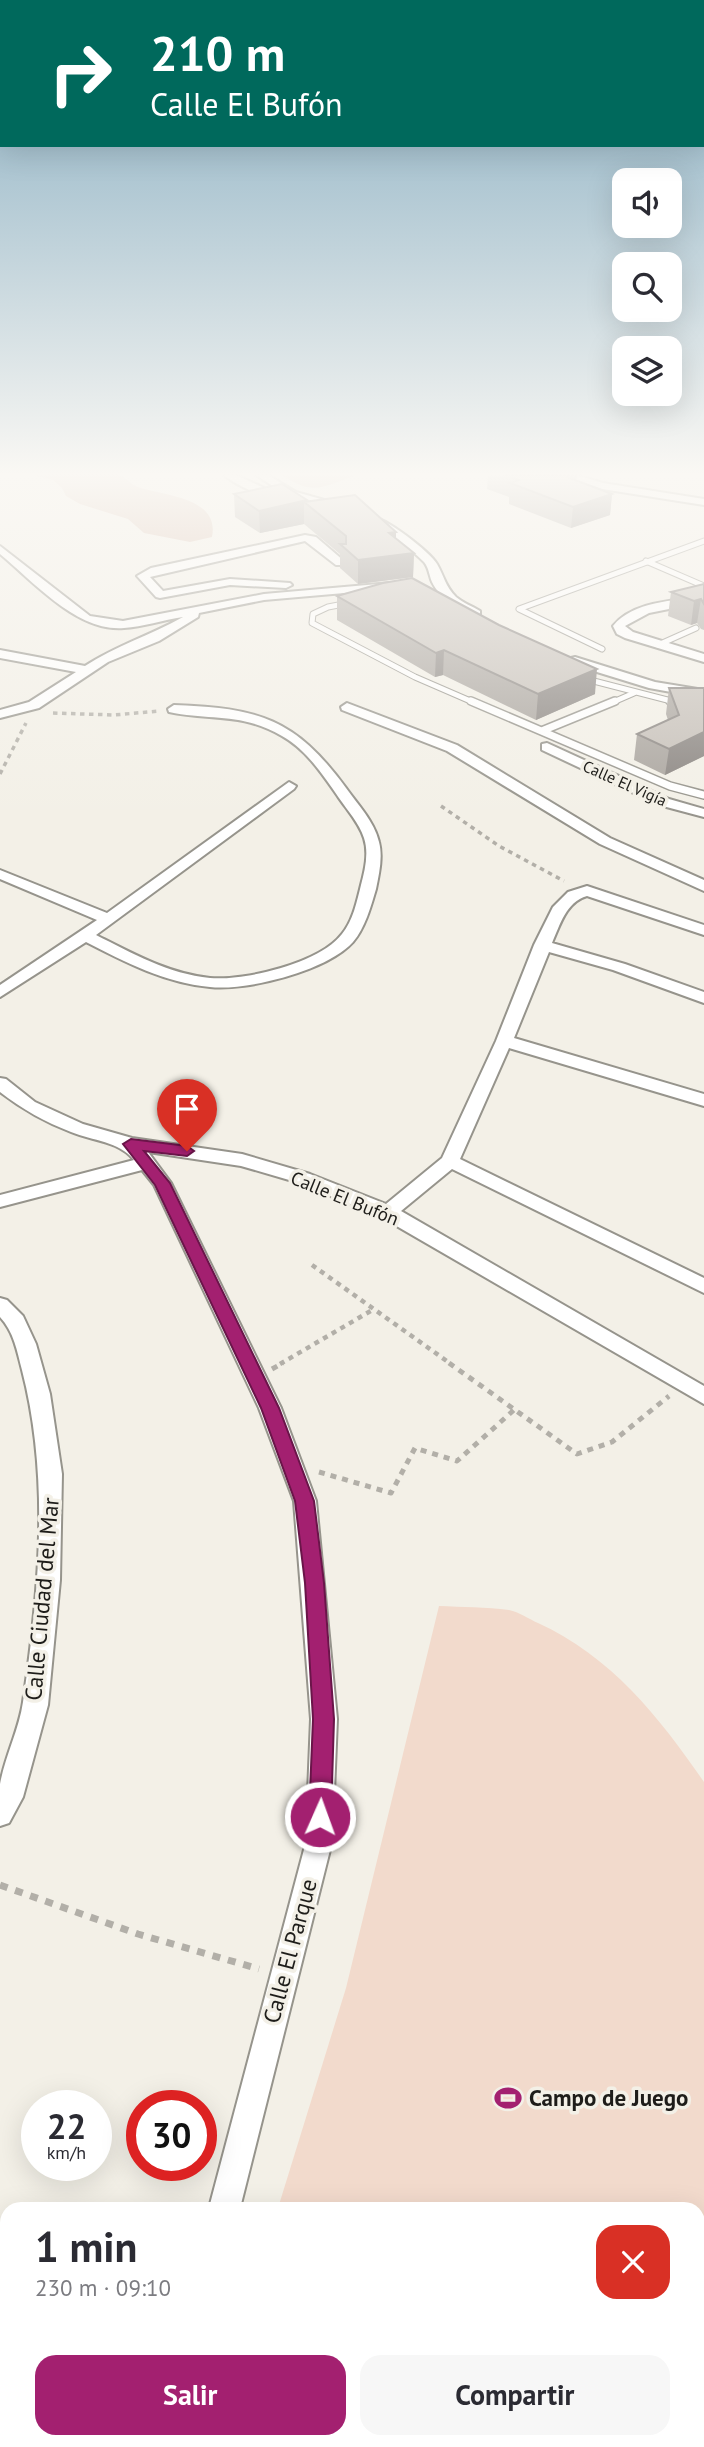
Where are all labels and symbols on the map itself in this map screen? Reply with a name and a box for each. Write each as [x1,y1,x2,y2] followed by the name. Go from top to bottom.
[580,756,670,810] street label: Calle El Vigía
[157,1079,217,1151] pin
[287,1165,403,1231] street label: Calle El Bufón
[18,1496,65,1702] street label: Calle Ciudad del Mar
[283,1780,357,1854] position arrow
[256,1875,323,2026] street label: Calle El Parque
[493,2083,523,2113] sports icon: Campo de Juego
[529,2083,688,2112] place label: Campo de Juego
[126,2090,217,2181] speed limit sign: 30

